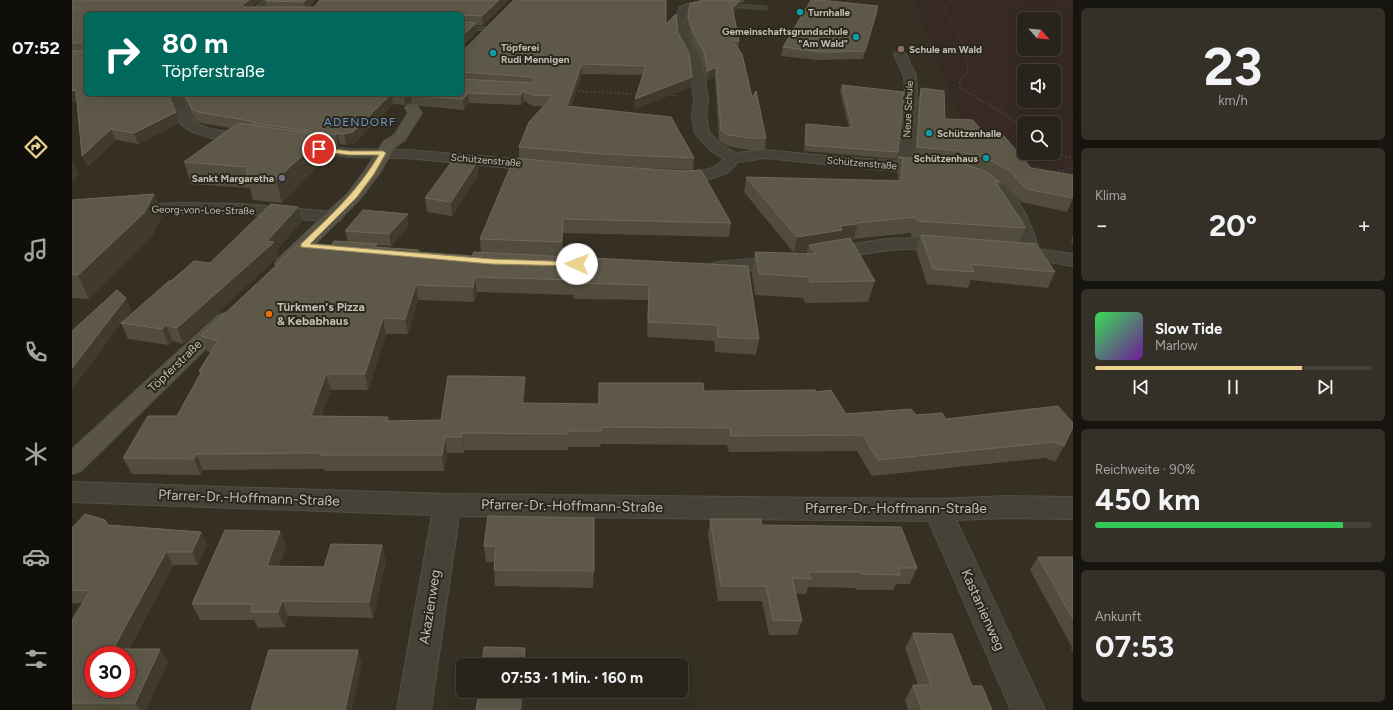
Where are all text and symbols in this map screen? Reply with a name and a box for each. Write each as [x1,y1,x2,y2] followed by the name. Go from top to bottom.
[808,6,851,19] place label: Turnhalle
[795,7,805,17] marker: Turnhalle
[1017,12,1061,56] north arrow
[1017,12,1061,160] map controls
[722,25,848,50] place label: Gemeinschaftsgrundschule "Am Wald"
[162,26,228,60] text: 80 m
[96,28,148,80] icon: right
[851,32,861,42] marker: Gemeinschaftsgrundschule "Am Wald"
[1203,36,1263,98] text: 23
[12,37,60,59] text: 07:52
[501,41,570,66] place label: Töpferei Rudi Mennigen
[909,43,982,56] place label: Schule am Wald
[896,44,906,54] marker: Schule am Wald
[488,48,498,58] marker: Töpferei Rudi Mennigen
[162,60,265,82] text: Töpferstraße
[1017,64,1061,108] button: sound
[900,80,916,138] street label: Neue Schule
[1218,93,1248,108] text: km/h
[324,115,396,129] district label: ADENDORF
[1017,116,1061,160] button: search
[937,127,1002,140] place label: Schützenhalle
[924,128,934,138] marker: Schützenhalle
[302,132,336,166] pin
[22,133,50,161] icon: directions
[308,138,330,160] icon: arrive
[450,150,522,170] street label: Schützenstraße
[914,152,978,165] place label: Schützenhaus
[826,153,898,173] street label: Schützenstraße
[981,153,991,163] marker: Schützenhaus
[192,172,274,185] place label: Sankt Margaretha
[277,173,287,183] marker: Sankt Margaretha
[1095,188,1127,203] text: Klima
[151,203,255,217] street label: Georg-von-Loe-Straße
[1209,207,1257,244] text: 20°
[1095,212,1109,239] text: −
[1357,212,1371,239] text: +
[22,236,50,264] icon: music
[556,243,598,285] position arrow
[277,300,365,328] place label: Türkmen's Pizza & Kebabhaus
[264,309,274,319] marker: Türkmen's Pizza & Kebabhaus
[1155,320,1222,338] text: Slow Tide
[145,337,205,395] street label: Töpferstraße
[22,338,50,366] icon: phone
[1155,338,1197,353] text: Marlow
[1130,376,1152,398] icon: previous
[1222,376,1244,398] icon: pause
[1314,376,1336,398] icon: next
[22,440,50,468] icon: climate
[1095,462,1195,477] text: Reichweite · 90%
[1095,481,1200,518] text: 450 km
[158,486,341,510] street label: Pfarrer-Dr.-Hoffmann-Straße
[481,496,663,516] street label: Pfarrer-Dr.-Hoffmann-Straße
[805,500,987,517] street label: Pfarrer-Dr.-Hoffmann-Straße
[22,543,50,571] icon: car
[957,567,1009,653] street label: Kastanienweg
[416,568,444,646] street label: Akazienweg
[1095,609,1142,624] text: Ankunft
[1095,628,1174,665] text: 07:53
[22,645,50,673] icon: filters
[84,646,136,698] speed limit sign: 30
[501,669,643,687] text: 07:53 · 1 Min. · 160 m

